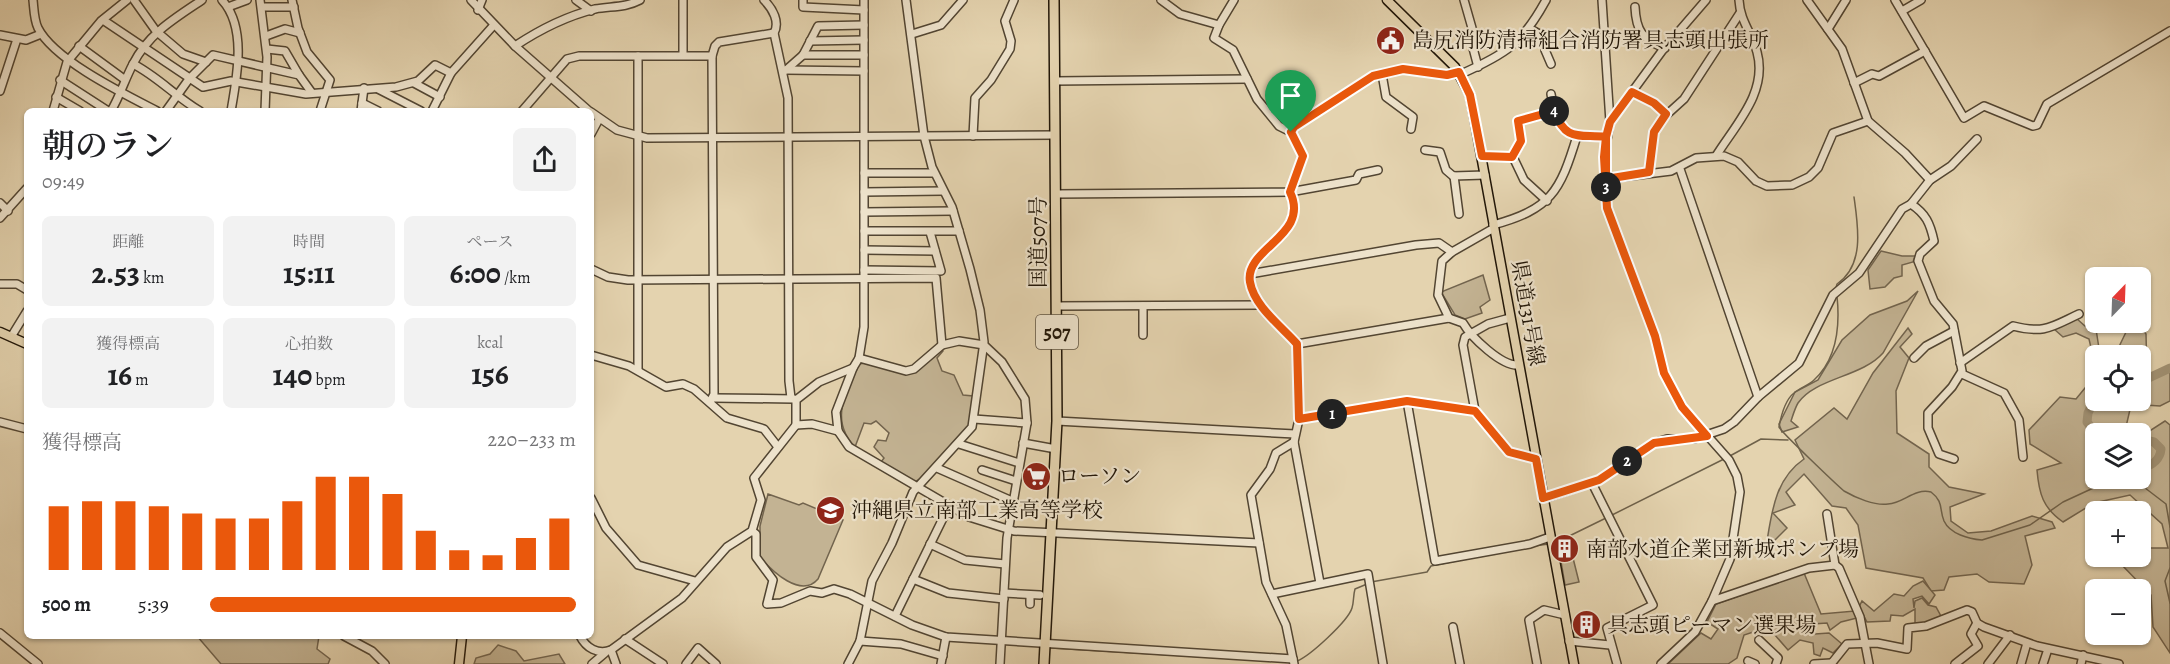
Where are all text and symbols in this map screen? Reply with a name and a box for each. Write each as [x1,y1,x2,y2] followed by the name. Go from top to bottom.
[1375,24,1407,56] public building icon: 島尻消防清掃組合消防署具志頭出張所
[1412,26,1769,54] place label: 島尻消防清掃組合消防署具志頭出張所
[1265,70,1316,132] pin
[1274,79,1307,112] icon: arrive
[1539,96,1569,126] pin: 4
[1550,100,1558,122] text: 4
[42,123,174,168] text: 朝のラン
[513,128,576,191] button: share
[42,168,85,195] text: 09:49
[1591,172,1621,202] pin: 3
[1603,176,1609,198] text: 3
[1024,196,1052,288] street label: 国道507号
[112,231,144,253] text: 距離
[293,231,325,253] text: 時間
[466,231,514,253] text: ペース
[92,253,140,293] text: 2.53
[283,253,335,293] text: 15:11
[449,253,501,293] text: 6:00
[1505,258,1551,368] street label: 県道131号線
[140,267,164,289] text: km
[501,267,531,289] text: /km
[2085,267,2151,333] north arrow
[2085,267,2151,645] map controls
[1036,315,1078,349] road number: 507
[477,332,503,354] text: kcal
[96,333,160,355] text: 獲得標高
[285,333,333,355] text: 心拍数
[2085,345,2151,411] button: locate
[471,354,509,394] text: 156
[107,355,132,395] text: 16
[273,355,312,395] text: 140
[132,369,149,391] text: m
[312,369,346,391] text: bpm
[1317,399,1347,429] pin: 1
[1329,403,1335,425] text: 1
[2085,423,2151,489] button: layers
[487,426,576,453] text: 220–233 m
[42,429,122,456] text: 獲得標高
[1612,446,1642,476] pin: 2
[1623,450,1631,472] text: 2
[1021,460,1053,492] supermarket icon: ローソン
[1058,462,1141,490] place label: ローソン
[814,494,846,526] school or university icon: 沖縄県立南部工業高等学校
[851,496,1103,524] place label: 沖縄県立南部工業高等学校
[2085,501,2151,567] button: +
[1549,533,1581,565] building icon: 南部水道企業団新城ポンプ場
[1586,535,1859,563] place label: 南部水道企業団新城ポンプ場
[2085,579,2151,645] button: −
[42,591,91,618] text: 500 m
[138,591,169,618] text: 5:39
[1570,609,1602,641] building icon: 具志頭ピーマン選果場
[1607,611,1816,639] place label: 具志頭ピーマン選果場

